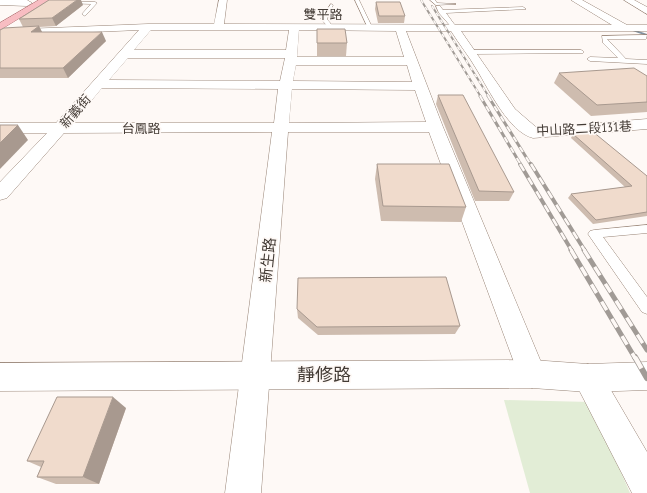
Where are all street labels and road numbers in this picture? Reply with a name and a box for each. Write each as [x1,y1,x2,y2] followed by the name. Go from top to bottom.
[303,6,343,23] street label: 雙平路
[56,91,95,132] street label: 新義街
[536,118,632,139] street label: 中山路二段131巷
[121,120,161,137] street label: 台鳳路
[256,237,279,283] street label: 新生路
[297,363,351,386] street label: 靜修路

